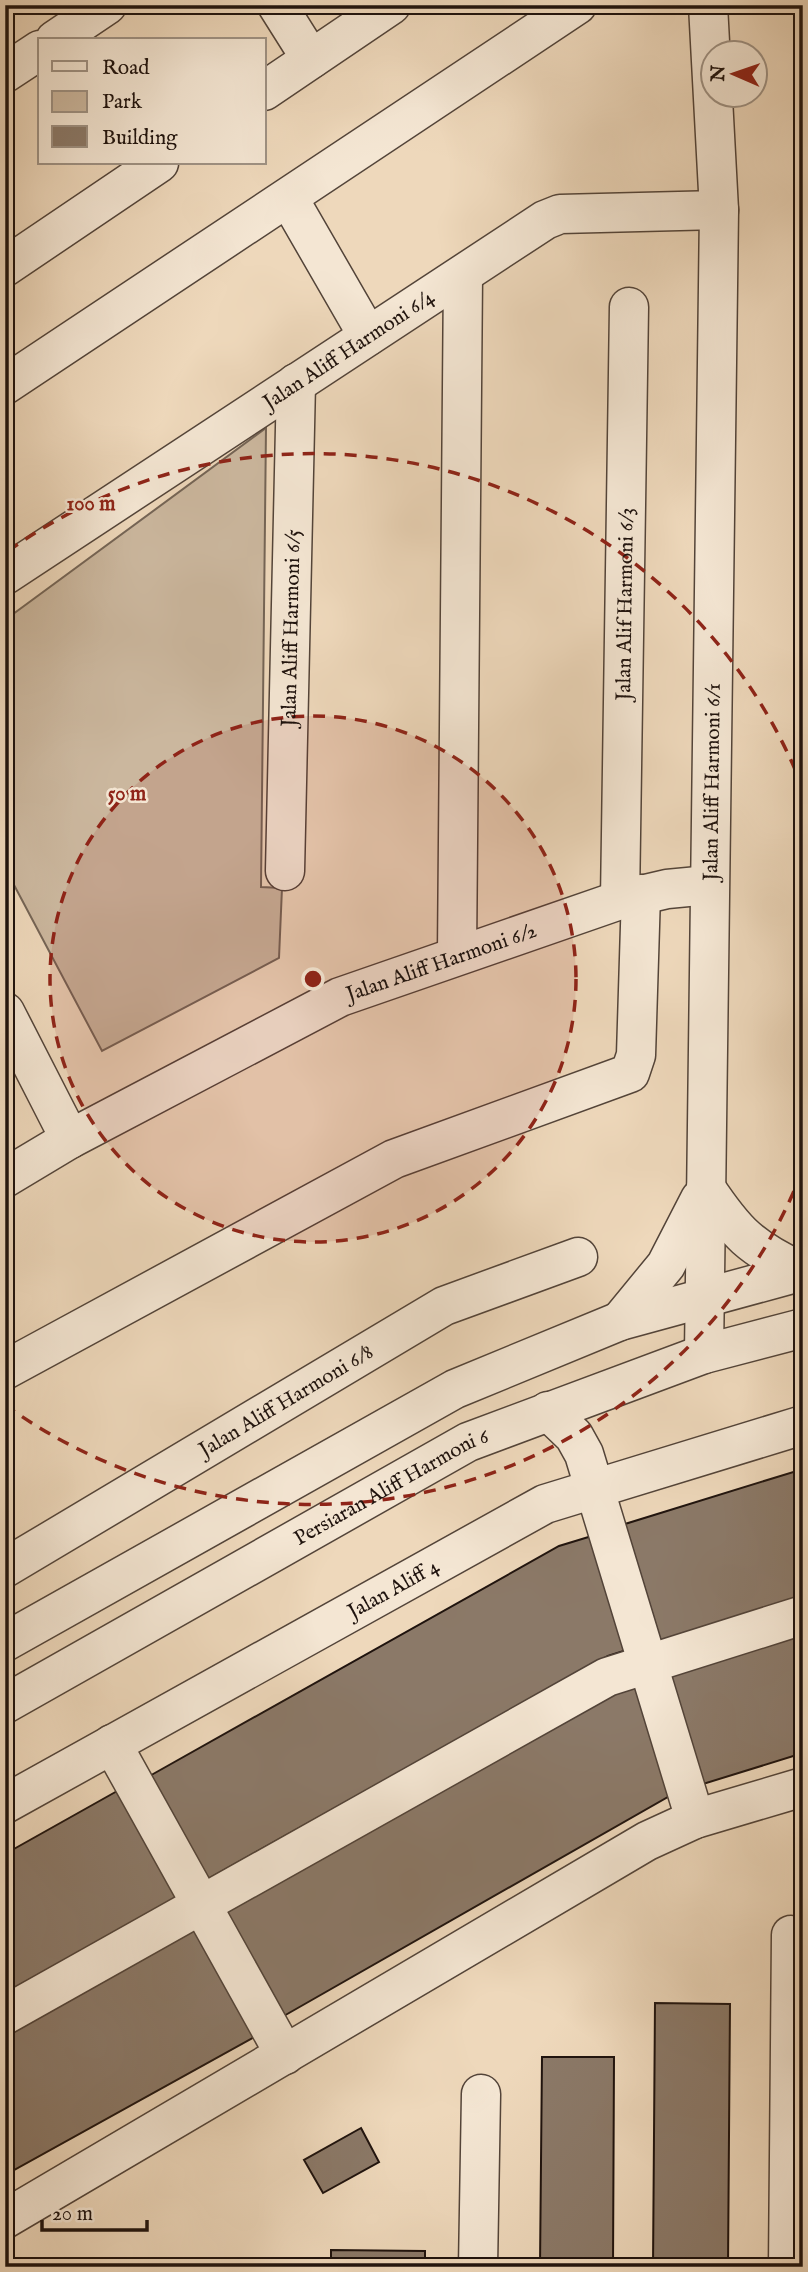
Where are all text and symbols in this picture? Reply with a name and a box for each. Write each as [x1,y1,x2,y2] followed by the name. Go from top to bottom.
[38,38,266,164] legend
[700,38,770,108] north arrow
[102,55,150,82] text: Road
[707,64,731,83] text: N
[102,89,143,116] text: Park
[102,125,178,152] text: Building
[257,284,441,418] street label: Jalan Aliff Harmoni 6/4
[66,491,116,518] text: 100 m
[611,507,641,703] street label: Jalan Alif Harmoni 6/3
[276,529,308,729] street label: Jalan Aliff Harmoni 6/5
[698,683,728,883] street label: Jalan Aliff Harmoni 6/1
[108,781,147,808] text: 50 m
[341,918,541,1009] street label: Jalan Aliff Harmoni 6/2
[301,967,325,991] centre of rings
[193,1339,379,1465] street label: Jalan Aliff Harmoni 6/8
[289,1423,494,1553] street label: Persiaran Aliff Harmoni 6
[342,1553,445,1627] street label: Jalan Aliff 4
[42,2188,147,2232] scale bar
[52,2201,93,2228] text: 20 m

